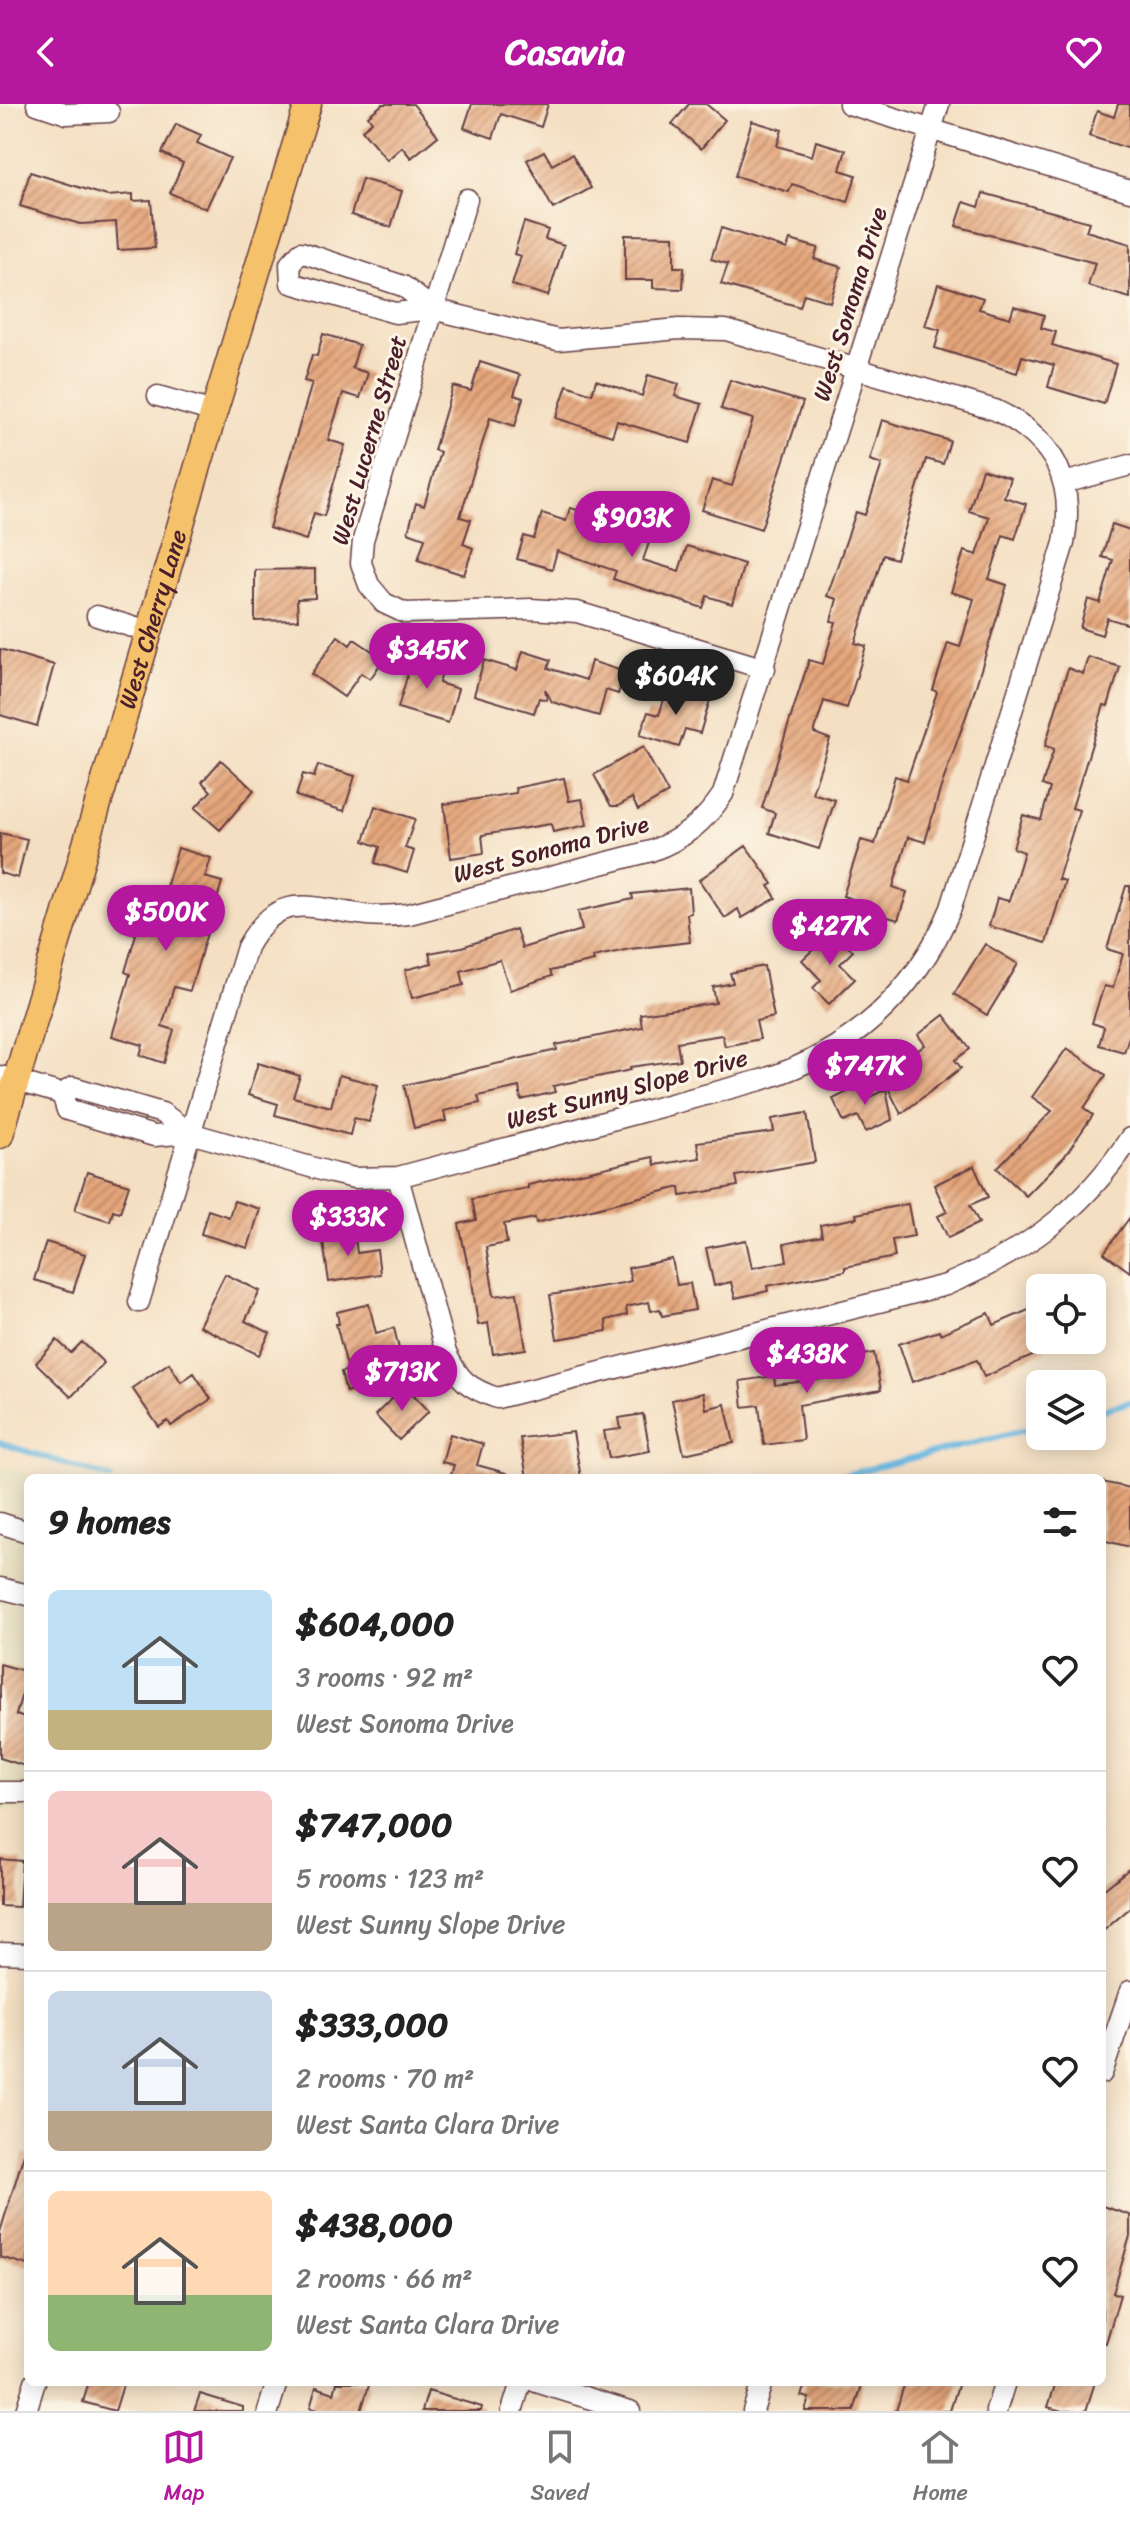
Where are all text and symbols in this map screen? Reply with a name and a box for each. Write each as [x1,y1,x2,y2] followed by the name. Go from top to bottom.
[505,20,625,84] text: Casavia
[24,30,68,74] icon: back
[1062,30,1106,74] icon: heart
[801,201,900,406] street label: West Sonoma Drive
[319,330,419,550] street label: West Lucerne Street
[576,491,688,559] pin: $903K
[592,494,672,540] text: $903K
[106,524,199,714] street label: West Cherry Lane
[371,623,483,691] pin: $345K
[387,626,467,672] text: $345K
[620,649,732,717] pin: $604K
[636,652,716,698] text: $604K
[448,803,654,895] street label: West Sonoma Drive
[110,885,222,953] pin: $500K
[125,888,207,934] text: $500K
[774,899,886,967] pin: $427K
[790,902,870,948] text: $427K
[501,1037,753,1141] street label: West Sunny Slope Drive
[809,1039,921,1107] pin: $747K
[825,1042,905,1088] text: $747K
[292,1190,404,1258] pin: $333K
[310,1193,386,1239] text: $333K
[1026,1274,1106,1450] map controls
[1026,1274,1106,1354] button: locate
[751,1327,863,1395] pin: $438K
[767,1330,847,1376] text: $438K
[346,1345,458,1413] pin: $713K
[365,1348,439,1394] text: $713K
[1026,1370,1106,1450] button: layers
[48,1492,170,1552] text: 9 homes
[1038,1500,1082,1544] icon: filters
[296,1594,455,1654] text: $604,000
[112,1622,208,1718] icon: home
[1038,1648,1082,1692] icon: heart
[296,1654,473,1700] text: 3 rooms · 92 m²
[296,1700,514,1746] text: West Sonoma Drive
[296,1795,453,1855] text: $747,000
[112,1823,208,1919] icon: home
[1038,1849,1082,1893] icon: heart
[296,1855,484,1901] text: 5 rooms · 123 m²
[296,1901,565,1947] text: West Sunny Slope Drive
[296,1995,449,2055] text: $333,000
[112,2023,208,2119] icon: home
[1038,2049,1082,2093] icon: heart
[296,2055,474,2101] text: 2 rooms · 70 m²
[296,2101,559,2147] text: West Santa Clara Drive
[296,2195,453,2255] text: $438,000
[112,2223,208,2319] icon: home
[1038,2249,1082,2293] icon: heart
[296,2255,472,2301] text: 2 rooms · 66 m²
[296,2301,559,2347] text: West Santa Clara Drive
[162,2425,206,2512] tab: Map
[531,2425,589,2512] tab: Saved
[913,2425,968,2512] tab: Home

